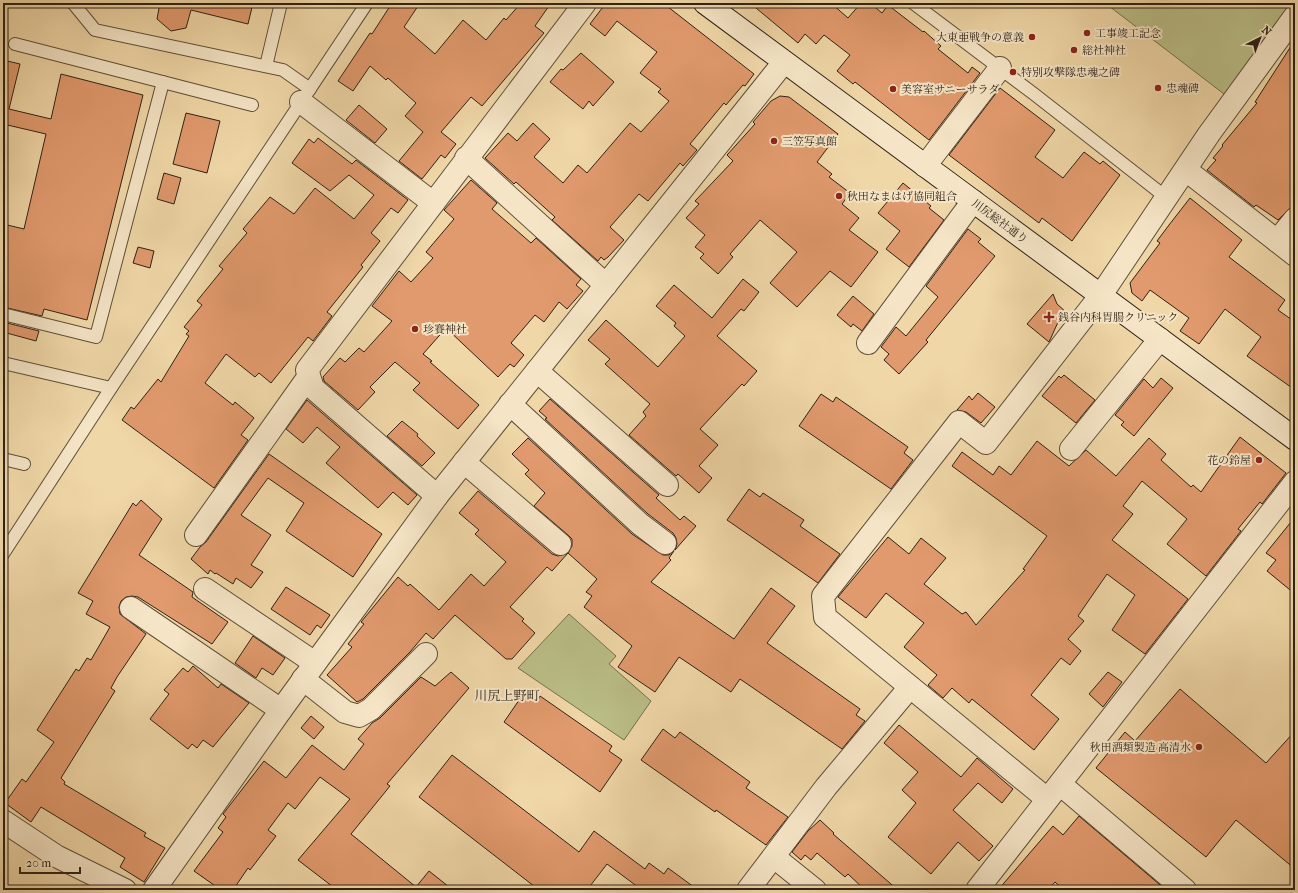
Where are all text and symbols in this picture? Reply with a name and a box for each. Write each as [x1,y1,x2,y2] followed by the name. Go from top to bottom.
[1240,18,1280,58] north arrow
[1259,23,1274,39] text: N
[1095,27,1161,40] place label: 工事竣工記念
[1082,28,1092,38] marker: 工事竣工記念
[936,31,1024,44] place label: 大東亜戦争の意義
[1027,32,1037,42] marker: 大東亜戦争の意義
[1082,44,1126,57] place label: 総社神社
[1069,45,1079,55] marker: 総社神社
[1021,66,1120,79] place label: 特別攻撃隊忠魂之碑
[1008,67,1018,77] marker: 特別攻撃隊忠魂之碑
[1166,82,1199,95] place label: 忠魂碑
[901,83,999,96] place label: 美容室サニーサラダ
[1153,83,1163,93] marker: 忠魂碑
[888,84,898,94] marker: 美容室サニーサラダ
[782,135,837,148] place label: 三笠写真館
[769,136,779,146] marker: 三笠写真館
[847,190,957,203] place label: 秋田なまはげ協同組合
[834,191,844,201] marker: 秋田なまはげ協同組合
[969,197,1030,246] street label: 川尻総社通り
[1043,311,1055,323] marker: 銭谷内科胃腸クリニック
[1058,311,1178,324] place label: 銭谷内科胃腸クリニック
[423,323,467,336] place label: 珍賽神社
[410,324,420,334] marker: 珍賽神社
[1207,454,1251,467] place label: 花の鈴屋
[1254,455,1264,465] marker: 花の鈴屋
[474,688,540,703] district label: 川尻上野町
[1090,741,1191,754] place label: 秋田酒類製造 高清水
[1194,742,1204,752] marker: 秋田酒類製造 高清水
[20,849,80,875] scale bar
[26,856,51,870] text: 20 m

